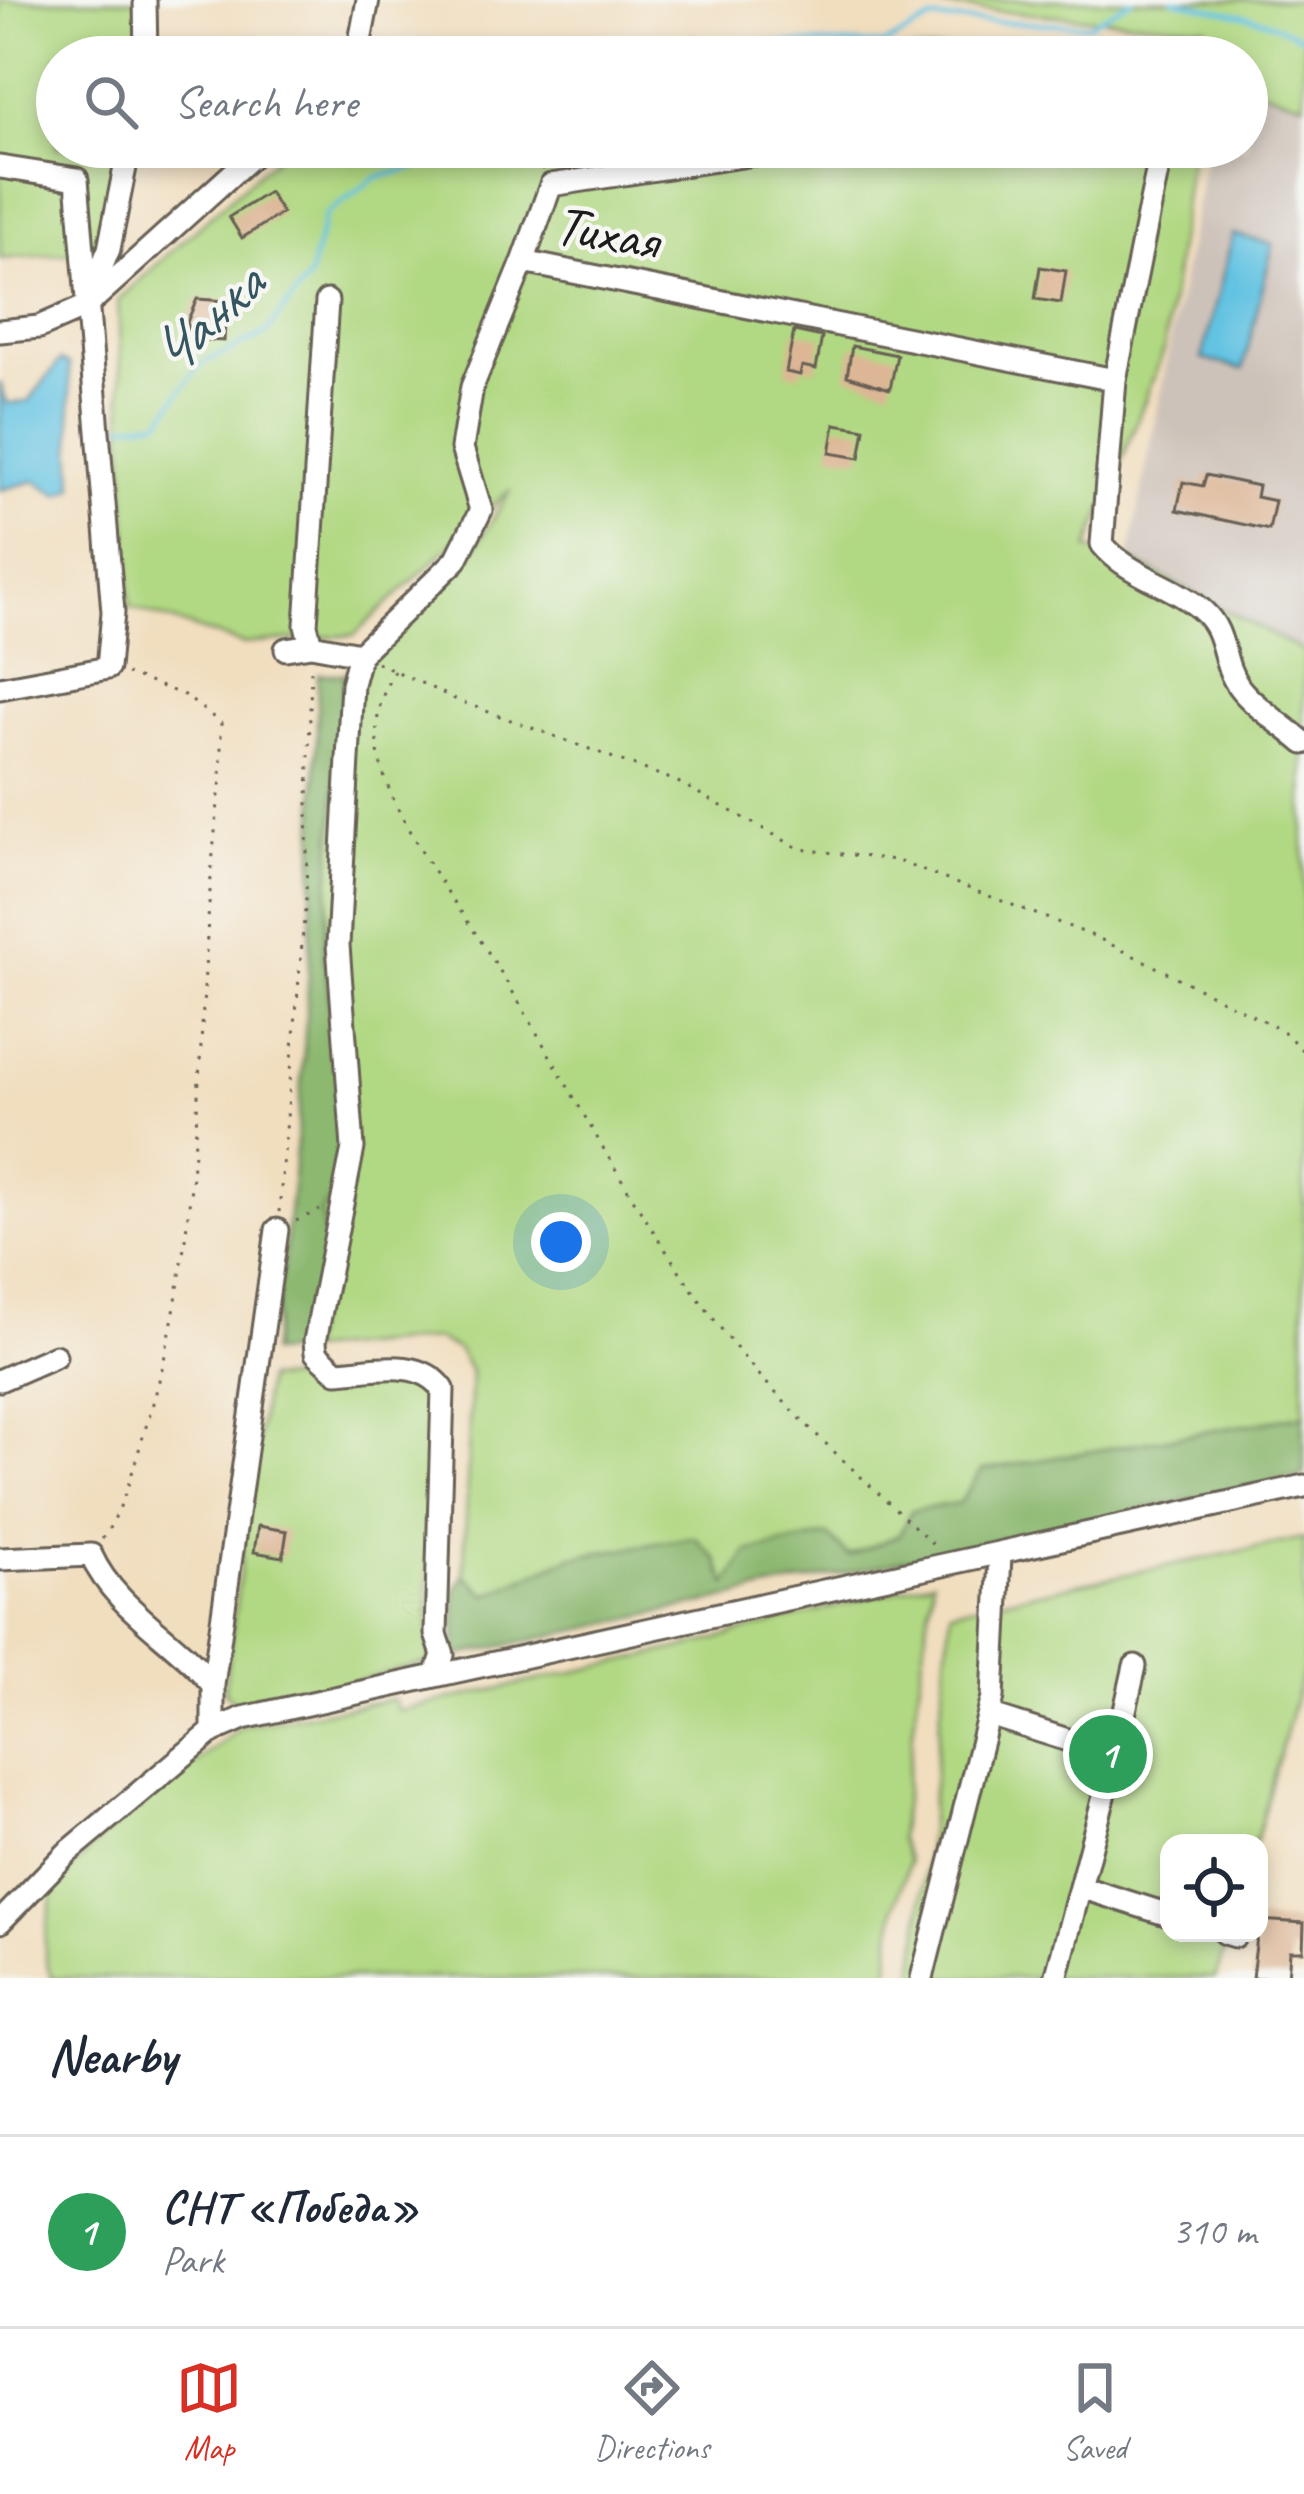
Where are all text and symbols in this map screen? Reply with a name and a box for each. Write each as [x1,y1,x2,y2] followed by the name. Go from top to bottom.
[36,36,1268,168] search box
[78,69,144,135] icon: search
[174,74,357,131] text: Search here
[550,188,668,277] street label: Тихая
[133,244,282,391] water label: Чанка
[531,1212,591,1272] your location
[1069,1709,1147,1799] pin: 1
[1160,1834,1268,1942] map controls
[1160,1834,1268,1942] button: locate
[48,2024,176,2088] text: Nearby
[162,2179,419,2236] text: СНТ «Победа»
[78,2207,96,2256] text: 1
[1172,2207,1256,2256] text: 310 m
[162,2236,224,2285] text: Park
[176,2355,242,2469] tab: Map
[595,2355,709,2469] tab: Directions
[1062,2355,1128,2469] tab: Saved

